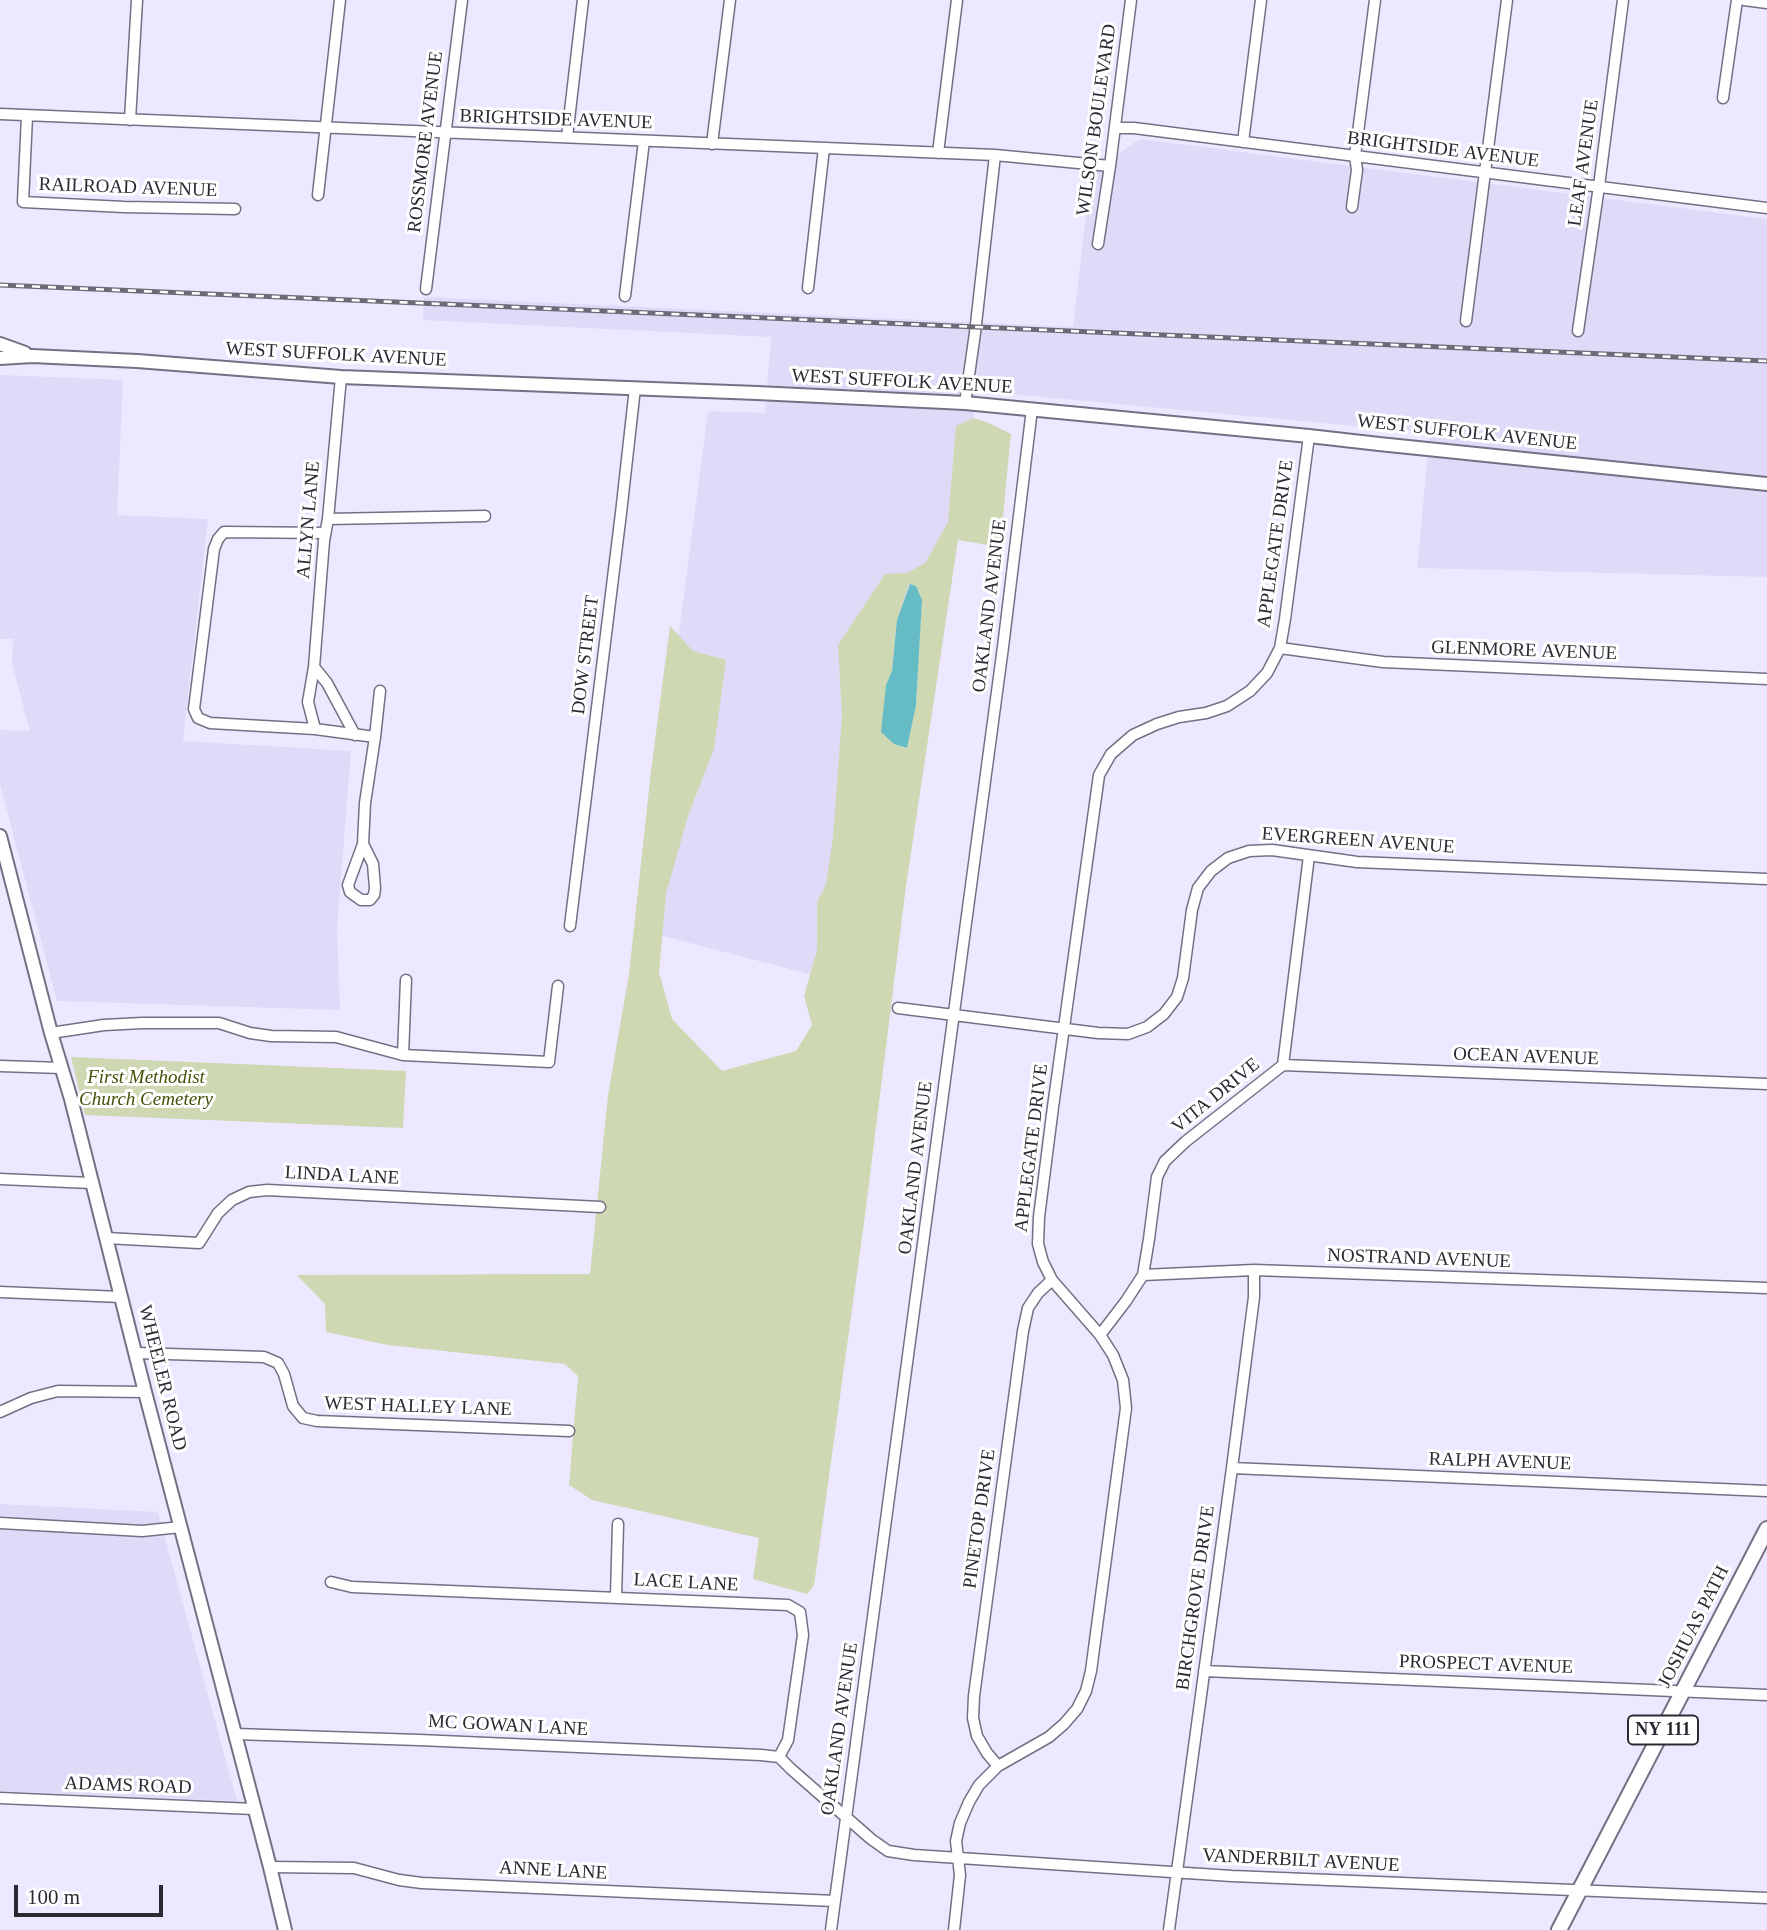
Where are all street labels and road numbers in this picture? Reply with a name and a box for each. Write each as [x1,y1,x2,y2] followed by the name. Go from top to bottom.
[1072,23,1122,217] street label: WILSON BOULEVARD
[404,50,448,234] street label: ROSSMORE AVENUE
[1564,98,1604,228] street label: LEAF AVENUE
[459,105,653,135] street label: BRIGHTSIDE AVENUE
[1346,127,1540,173] street label: BRIGHTSIDE AVENUE
[38,173,218,203] street label: RAILROAD AVENUE
[225,338,447,372] street label: WEST SUFFOLK AVENUE
[791,365,1013,399] street label: WEST SUFFOLK AVENUE
[1356,410,1578,456] street label: WEST SUFFOLK AVENUE
[1253,459,1299,629] street label: APPLEGATE DRIVE
[293,460,325,580] street label: ALLYN LANE
[968,518,1012,694] street label: OAKLAND AVENUE
[567,594,605,716] street label: DOW STREET
[1431,636,1617,666] street label: GLENMORE AVENUE
[1261,823,1455,859] street label: EVERGREEN AVENUE
[1453,1043,1599,1071] street label: OCEAN AVENUE
[1167,1054,1265,1138] street label: VITA DRIVE
[1010,1063,1054,1233] street label: APPLEGATE DRIVE
[894,1080,938,1256] street label: OAKLAND AVENUE
[284,1162,400,1190] street label: LINDA LANE
[1327,1244,1511,1274] street label: NOSTRAND AVENUE
[133,1303,191,1453] street label: WHEELER ROAD
[324,1392,512,1422] street label: WEST HALLEY LANE
[959,1448,1001,1590] street label: PINETOP DRIVE
[1428,1448,1572,1476] street label: RALPH AVENUE
[1172,1504,1220,1692] street label: BIRCHGROVE DRIVE
[1653,1562,1735,1692] street label: JOSHUAS PATH
[633,1569,739,1597] street label: LACE LANE
[817,1641,863,1817] street label: OAKLAND AVENUE
[1398,1651,1574,1679] street label: PROSPECT AVENUE
[427,1710,589,1742] street label: MC GOWAN LANE
[1628,1716,1698,1744] road number: NY 111
[64,1772,192,1800] street label: ADAMS ROAD
[1202,1844,1400,1878] street label: VANDERBILT AVENUE
[498,1857,608,1885] street label: ANNE LANE

